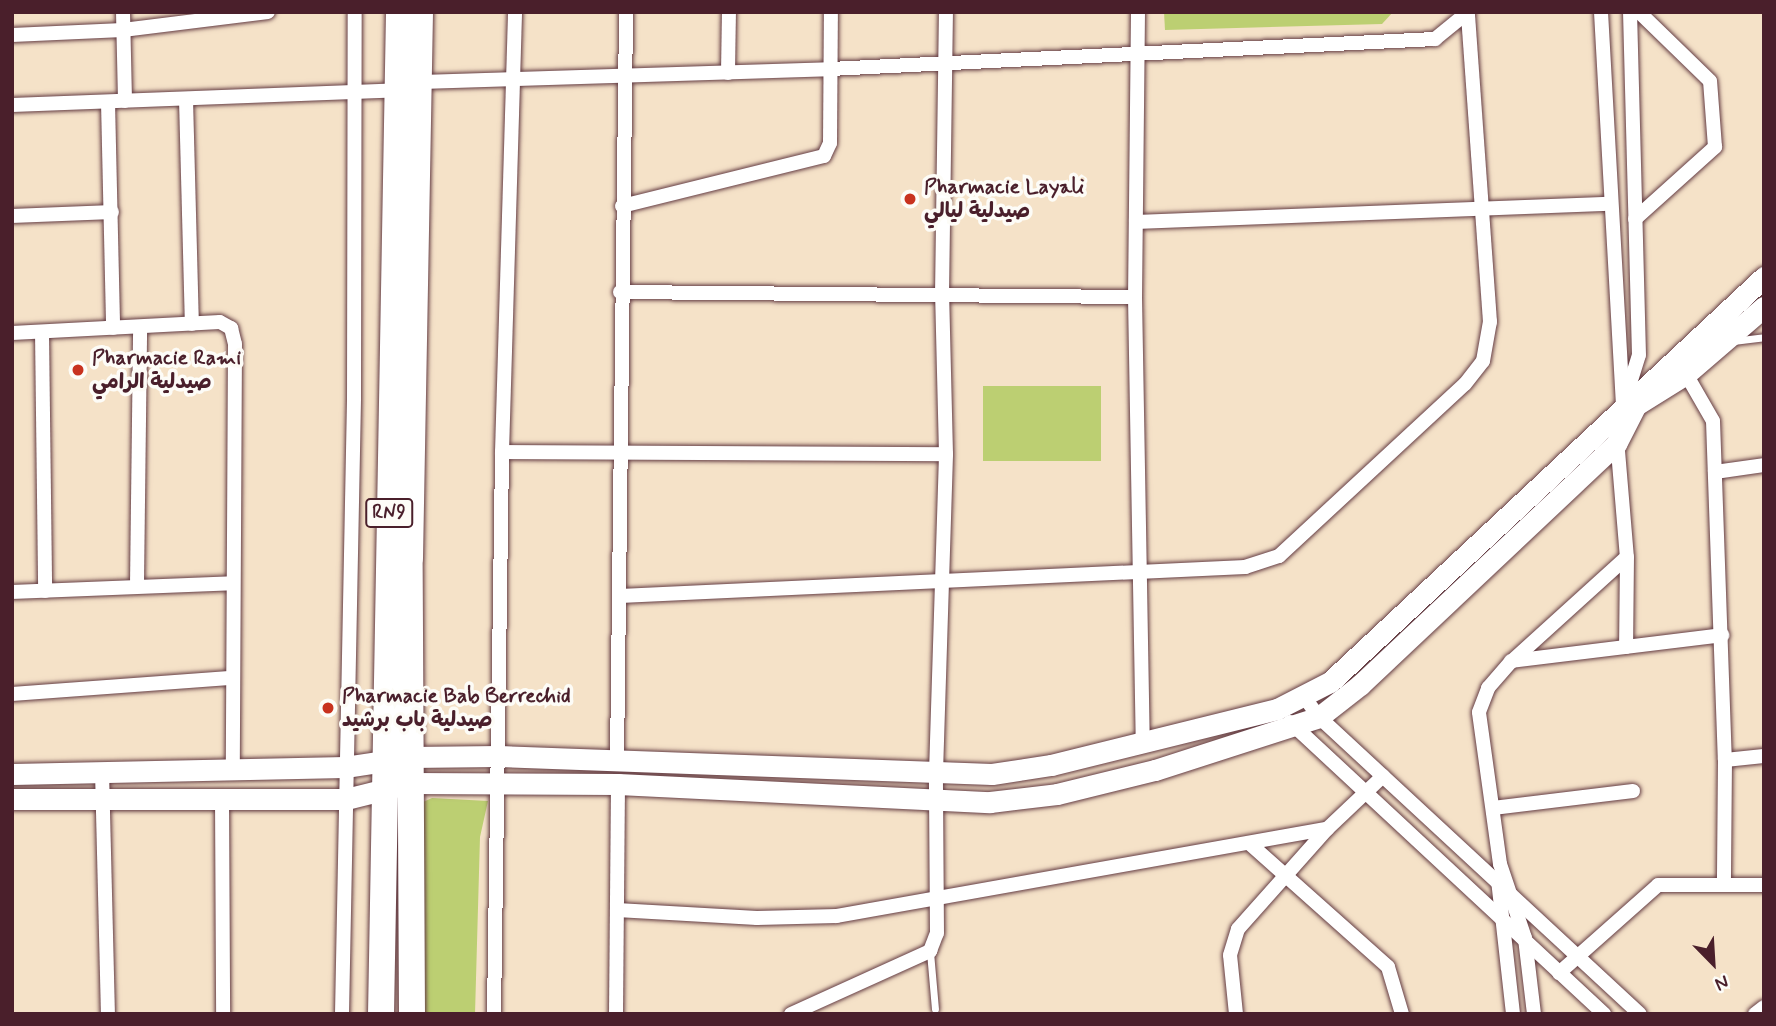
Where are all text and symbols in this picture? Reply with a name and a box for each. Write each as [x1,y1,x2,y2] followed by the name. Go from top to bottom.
[924,174,1083,224] place label: Pharmacie Layali صيدلية ليالي
[902,191,918,207] marker: Pharmacie Layali صيدلية ليالي
[92,345,242,395] place label: Pharmacie Rami صيدلية الرامي
[70,362,86,378] marker: Pharmacie Rami صيدلية الرامي
[364,498,414,528] road number: RN9
[342,683,572,733] place label: Pharmacie Bab Berrechid صيدلية باب برشيد
[320,700,336,716] marker: Pharmacie Bab Berrechid صيدلية باب برشيد
[1678,928,1748,998] north arrow
[1711,969,1733,997] text: N

